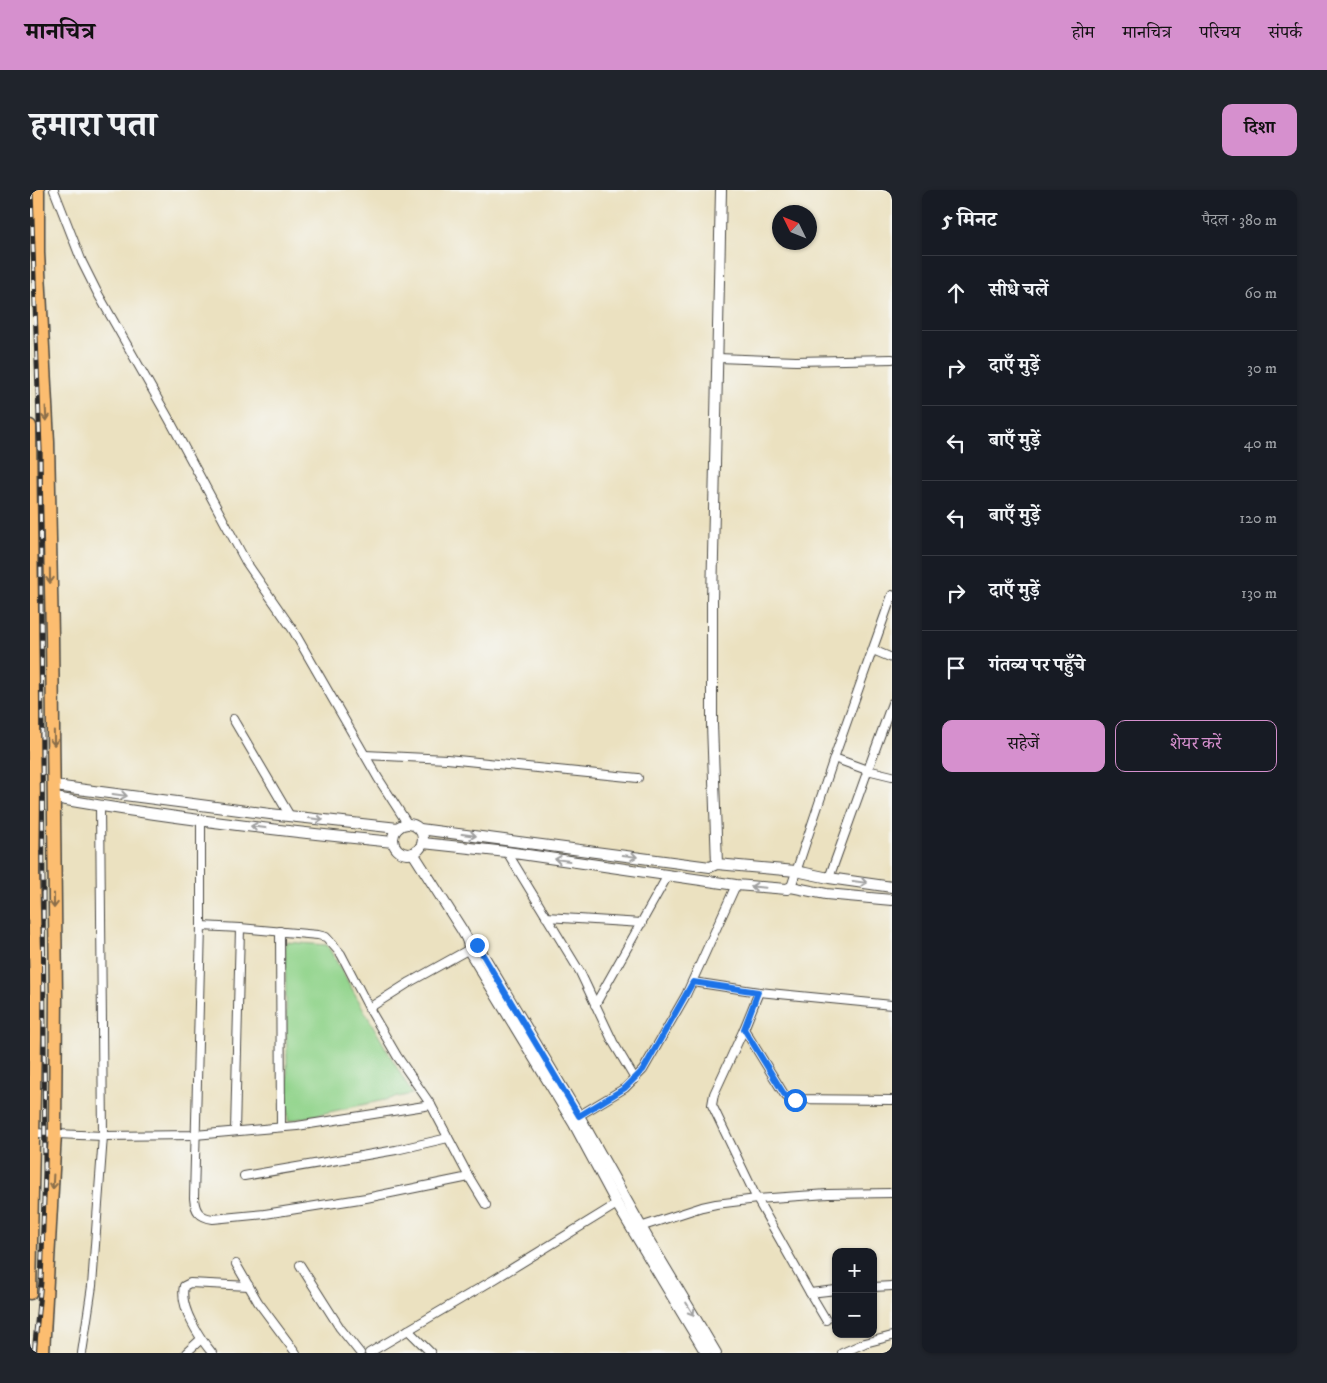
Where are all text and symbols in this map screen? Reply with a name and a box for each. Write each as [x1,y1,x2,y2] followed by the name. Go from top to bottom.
[25,17,95,47] text: मानचित्र
[1072,22,1095,44] text: होम
[1123,22,1171,44] text: मानचित्र
[1199,22,1240,44] text: परिचय
[1268,22,1302,44] text: संपर्क
[30,104,157,148] text: हमारा पता
[1222,104,1297,156] button: दिशा
[772,205,817,250] north arrow
[942,207,997,233] text: 5 मिनट
[1202,210,1277,230] text: पैदल · 380 m
[942,279,970,307] icon: ahead
[989,279,1048,302] text: सीधे चलें
[1245,283,1277,303] text: 60 m
[942,354,970,382] icon: right
[989,354,1040,377] text: दाएँ मुड़ें
[1247,358,1277,378] text: 30 m
[42,405,51,421] one-way arrow
[942,429,970,457] icon: left
[989,429,1040,452] text: बाएँ मुड़ें
[1244,433,1277,453] text: 40 m
[942,504,970,532] icon: left
[989,504,1040,527] text: बाएँ मुड़ें
[1239,508,1277,528] text: 120 m
[45,568,55,584] one-way arrow
[942,579,970,607] icon: right
[989,579,1040,602] text: दाएँ मुड़ें
[1241,583,1277,603] text: 130 m
[942,654,970,682] icon: arrive
[989,654,1085,677] text: गंतव्य पर पहुँचे
[942,720,1105,772] button: सहेजें
[1115,720,1277,772] button: शेयर करें
[49,730,59,746] one-way arrow
[112,790,128,800] one-way arrow
[308,814,324,824] one-way arrow
[250,822,266,832] one-way arrow
[460,830,476,840] one-way arrow
[621,851,637,861] one-way arrow
[555,855,571,865] one-way arrow
[852,878,868,888] one-way arrow
[750,882,766,891] one-way arrow
[49,892,59,909] one-way arrow
[466,934,489,957] route end
[784,1089,807,1112] route start
[48,1173,57,1189] one-way arrow
[832,1248,877,1338] map controls
[832,1248,877,1293] button: +
[832,1293,877,1338] button: −
[686,1301,696,1315] one-way arrow

